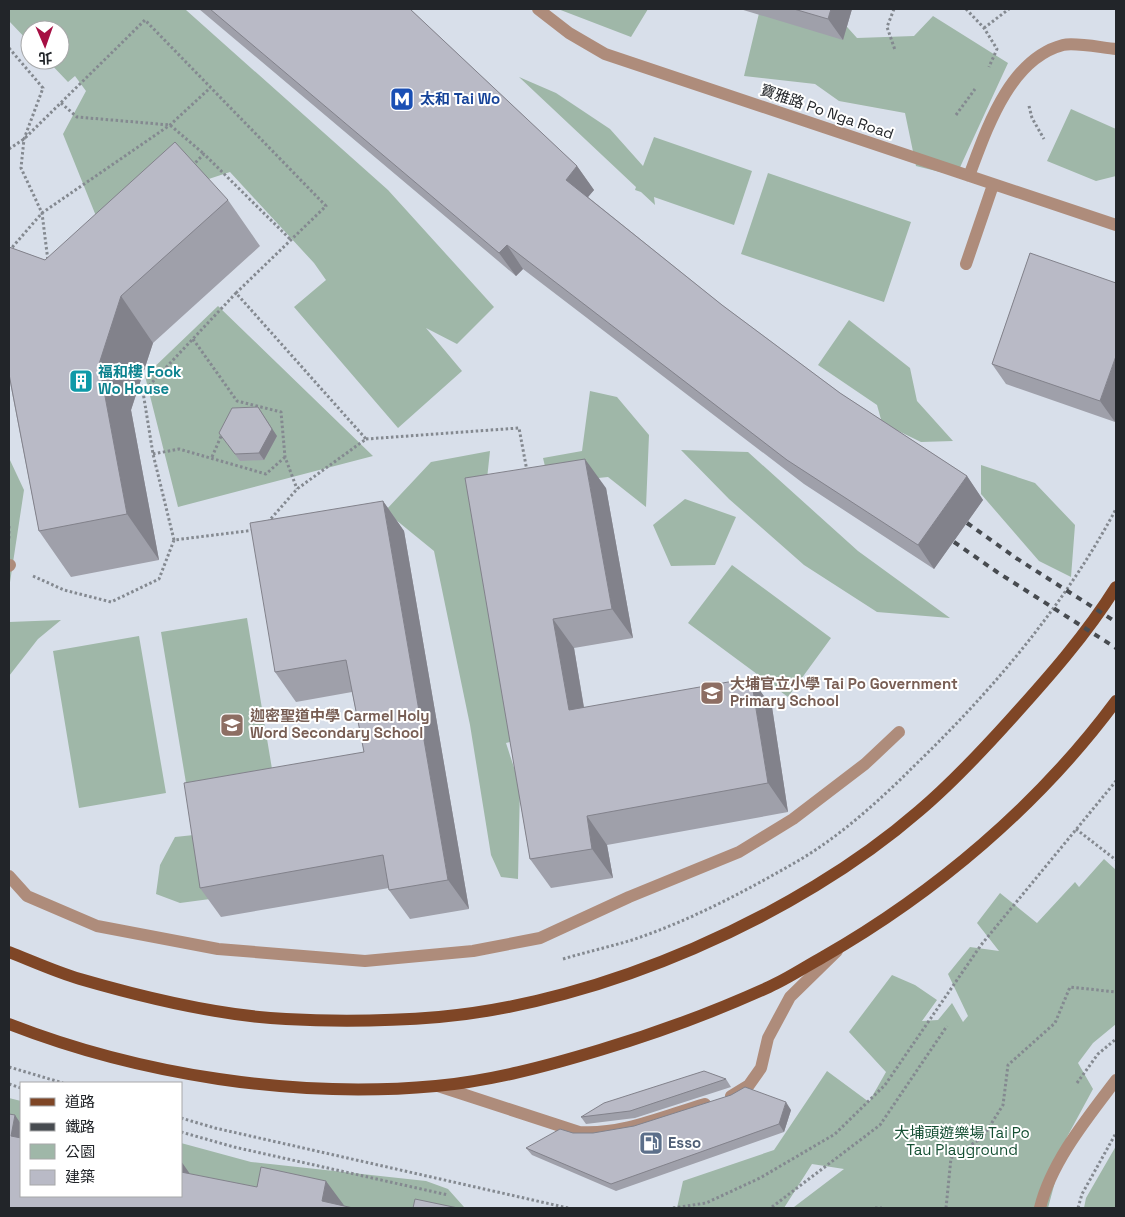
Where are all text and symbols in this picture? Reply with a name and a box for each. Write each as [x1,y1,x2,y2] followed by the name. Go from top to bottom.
[20,20,70,70] north arrow
[38,49,53,67] text: 北
[758,80,896,143] street label: 寶雅路 Po Nga Road
[389,86,415,112] metro station icon: 太和 Tai Wo
[420,89,500,108] place label: 太和 Tai Wo
[98,362,182,398] place label: 福和樓 Fook Wo House
[68,368,94,394] building icon: 福和樓 Fook Wo House
[730,674,958,710] place label: 大埔官立小學 Tai Po Government Primary School
[699,680,725,706] school or university icon: 大埔官立小學 Tai Po Government Primary School
[250,706,430,742] place label: 迦密聖道中學 Carmel Holy Word Secondary School
[219,712,245,738] school or university icon: 迦密聖道中學 Carmel Holy Word Secondary School
[20,1082,182,1197] legend
[65,1092,95,1111] text: 道路
[65,1117,95,1136] text: 鐵路
[894,1123,1030,1159] park label: 大埔頭遊樂場 Tai Po Tau Playground
[638,1130,664,1156] fuel station icon: Esso
[668,1133,701,1152] place label: Esso
[65,1142,95,1161] text: 公園
[65,1167,95,1186] text: 建築

